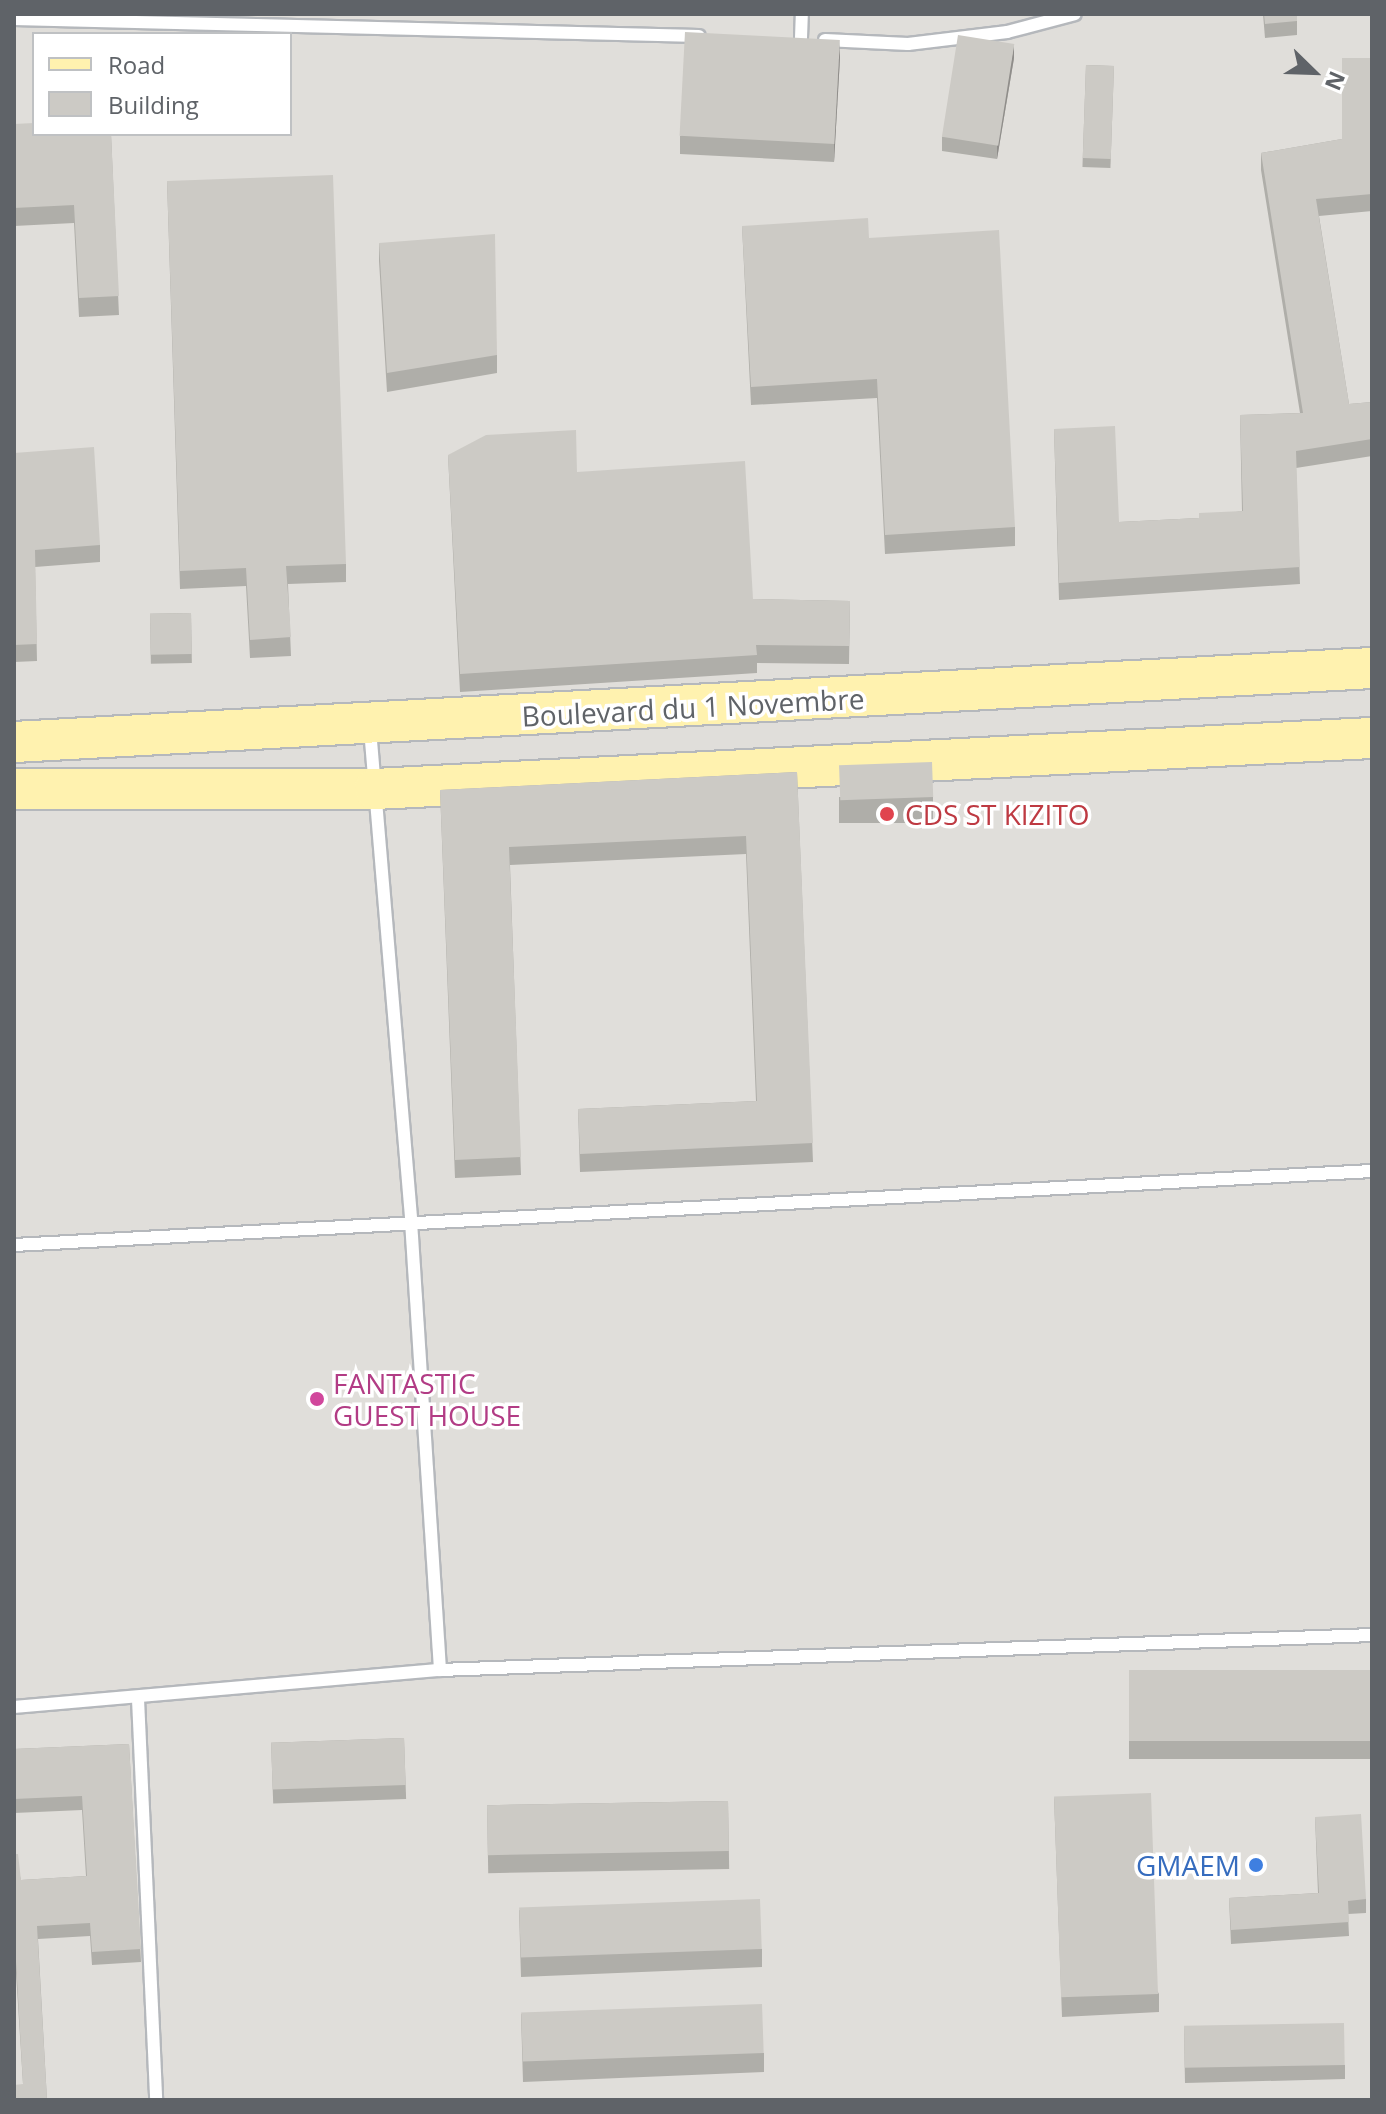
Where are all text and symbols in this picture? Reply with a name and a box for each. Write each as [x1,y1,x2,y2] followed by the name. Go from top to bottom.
[32,32,292,136] legend
[1274,32,1354,112] north arrow
[108,48,165,81] text: Road
[1319,67,1353,95] text: N
[108,88,199,121] text: Building
[521,681,865,733] street label: Boulevard du 1 Novembre
[905,797,1090,831] place label: CDS ST KIZITO
[876,803,898,825] marker: CDS ST KIZITO
[333,1366,521,1432] place label: FANTASTIC GUEST HOUSE
[308,1390,326,1408] marker: FANTASTIC GUEST HOUSE
[1136,1848,1240,1882] place label: GMAEM
[1247,1856,1265,1874] marker: GMAEM

